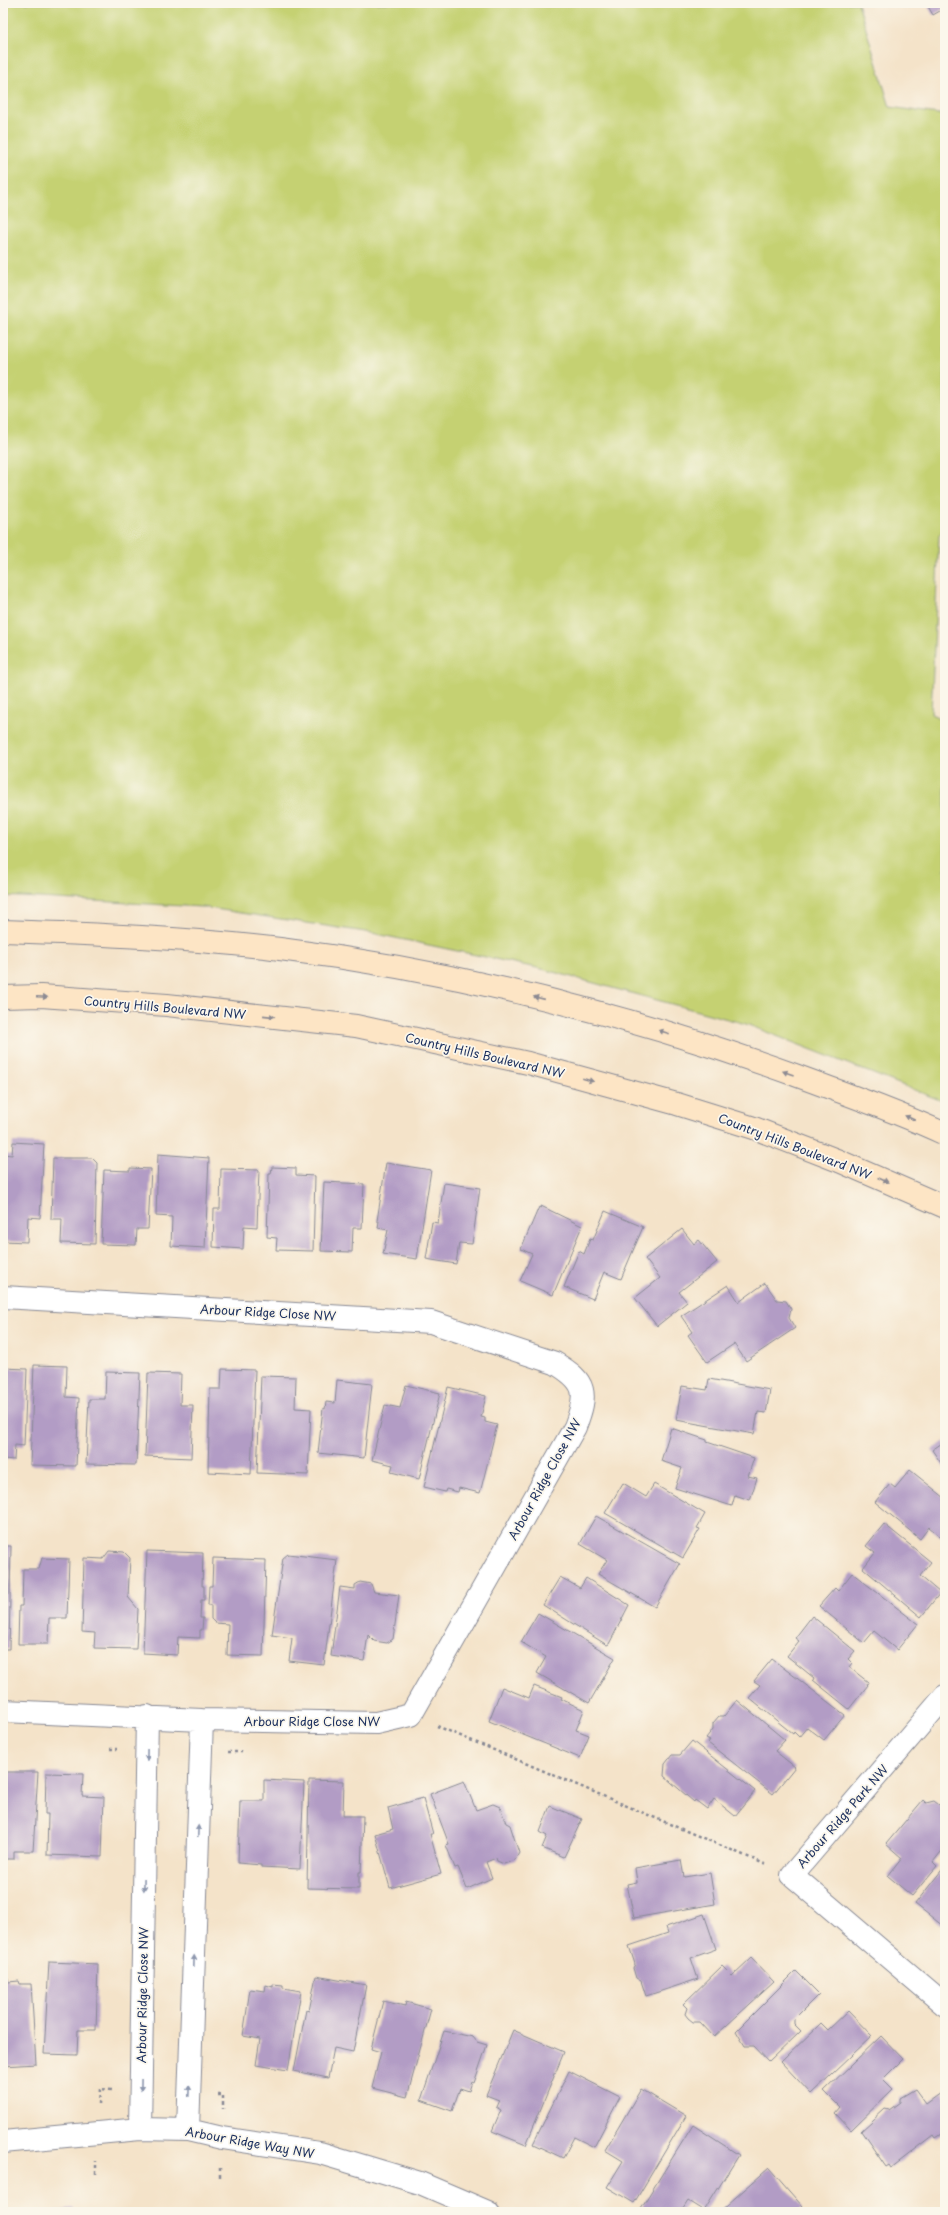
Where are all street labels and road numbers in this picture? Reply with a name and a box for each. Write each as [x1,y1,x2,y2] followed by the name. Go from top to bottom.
[83,991,247,1023] street label: Country Hills Boulevard NW
[404,1028,566,1082] street label: Country Hills Boulevard NW
[716,1108,874,1184] street label: Country Hills Boulevard NW
[199,1299,337,1325] street label: Arbour Ridge Close NW
[503,1415,585,1543] street label: Arbour Ridge Close NW
[244,1712,380,1730] street label: Arbour Ridge Close NW
[792,1760,892,1872] street label: Arbour Ridge Park NW
[132,1927,152,2063] street label: Arbour Ridge Close NW
[184,2122,317,2162] street label: Arbour Ridge Way NW

